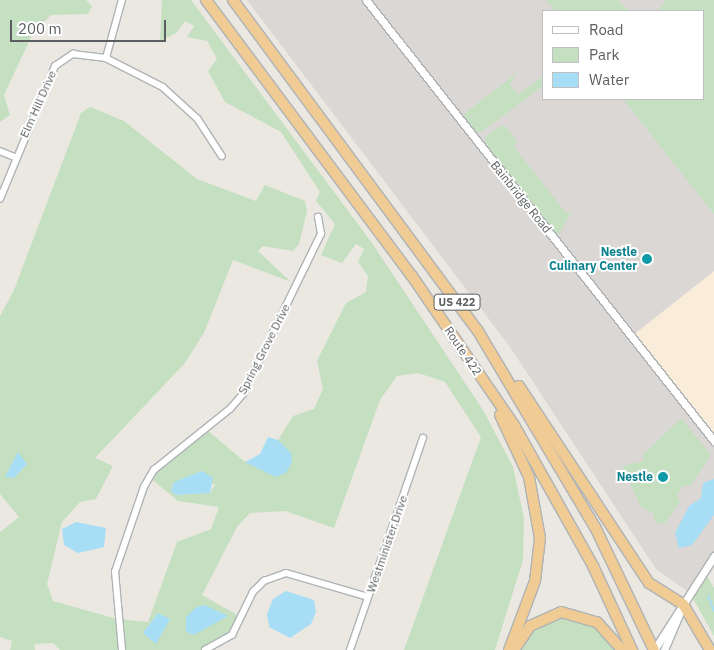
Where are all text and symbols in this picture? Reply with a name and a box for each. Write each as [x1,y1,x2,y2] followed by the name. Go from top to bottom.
[12,10,169,42] scale bar
[542,10,704,100] legend
[18,19,62,38] text: 200 m
[589,20,624,39] text: Road
[589,45,619,64] text: Park
[17,68,59,140] street label: Elm Hill Drive
[589,70,629,89] text: Water
[488,158,554,236] street label: Bainbridge Road
[549,245,637,273] place label: Nestle Culinary Center
[641,253,653,265] marker: Nestle Culinary Center
[433,294,481,310] road number: US 422
[235,301,293,397] street label: Spring Grove Drive
[441,324,485,378] street label: Route 422
[617,470,653,484] place label: Nestle
[657,471,669,483] marker: Nestle
[364,493,410,595] street label: Westminister Drive

